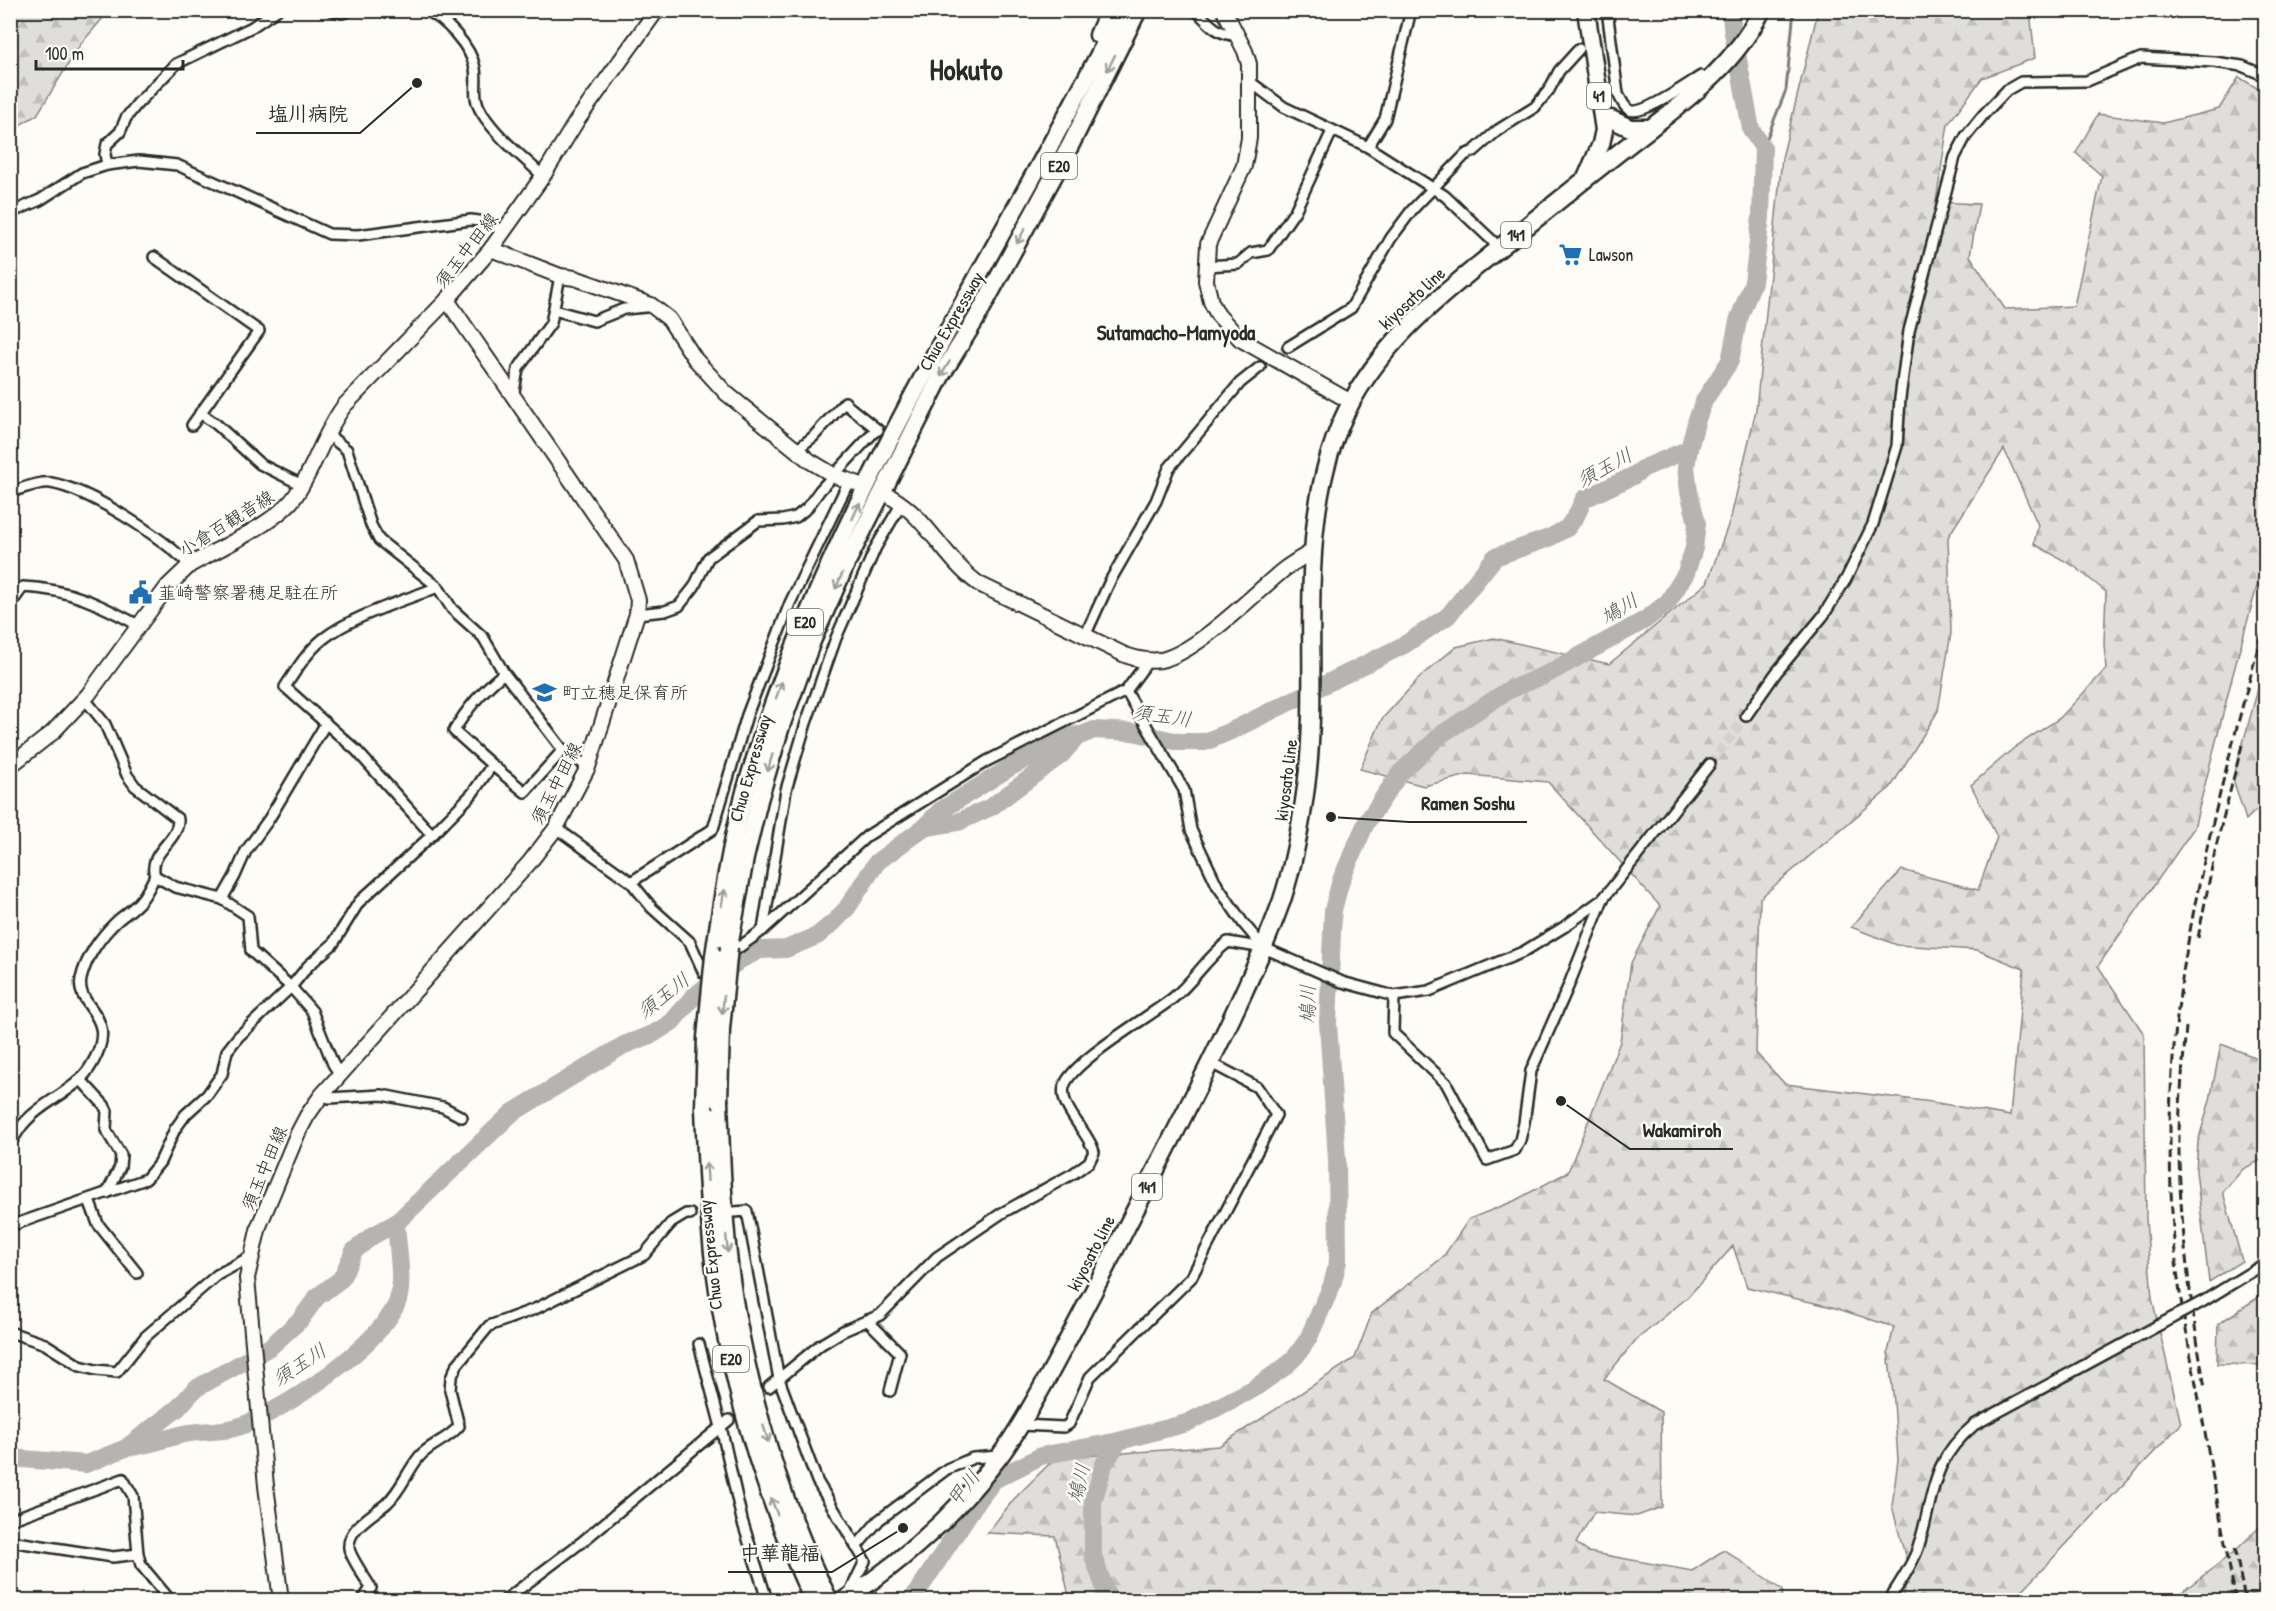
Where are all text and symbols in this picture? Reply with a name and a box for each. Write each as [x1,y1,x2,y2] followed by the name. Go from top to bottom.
[36,33,183,71] scale bar
[45,41,84,66] text: 100 m
[930,49,1003,89] district label: Hokuto
[1105,53,1117,71] one-way arrow
[1587,83,1611,109] road number: 41
[256,95,360,133] callout: 塩川病院
[268,100,348,127] text: 塩川病院
[1041,153,1077,179] road number: E20
[428,207,504,293] street label: 須玉中田線
[1501,222,1531,248] road number: 141
[1015,226,1026,244] one-way arrow
[1558,241,1584,267] supermarket icon: Lawson
[1589,242,1633,267] place label: Lawson
[1373,261,1451,335] street label: kiyosato line
[912,266,990,375] street label: Chuo Expressway
[1097,318,1256,348] district label: Sutamacho-Mamyoda
[939,360,951,377] one-way arrow
[1571,441,1637,493] water label: 須玉川
[174,484,278,562] street label: 小倉百観音線
[851,503,863,521] one-way arrow
[833,571,844,590] one-way arrow
[127,579,153,605] public building icon: 韮崎警察署穂足駐在所
[158,580,338,605] place label: 韮崎警察署穂足駐在所
[1595,586,1643,630] water label: 鳩川
[787,609,823,635] road number: E20
[531,679,557,705] school or university icon: 町立穂足保育所
[562,680,688,705] place label: 町立穂足保育所
[774,681,785,700] one-way arrow
[1130,697,1194,733] water label: 須玉川
[723,711,777,825] street label: Chuo Expressway
[524,737,588,829] street label: 須玉中田線
[1269,738,1303,822] street label: kiyosato line
[764,753,775,772] one-way arrow
[1409,784,1527,822] callout: Ramen Soshu
[1421,789,1516,816] text: Ramen Soshu
[718,889,729,909] one-way arrow
[631,966,695,1024] water label: 須玉川
[1293,984,1321,1024] water label: 鳩川
[717,995,728,1015] one-way arrow
[1630,1111,1733,1149] callout: Wakamiroh
[1643,1116,1722,1143] text: Wakamiroh
[235,1122,293,1214] street label: 須玉中田線
[701,1163,712,1183] one-way arrow
[1132,1174,1162,1200] road number: 141
[692,1198,728,1311] street label: Chuo Expressway
[1061,1211,1121,1295] street label: kiyosato line
[722,1233,733,1253] one-way arrow
[266,1336,332,1392] water label: 須玉川
[713,1346,749,1372] road number: E20
[761,1424,772,1443] one-way arrow
[1060,1460,1096,1506] water label: 鳩川
[940,1464,986,1512] water label: 甲川
[768,1497,779,1516] one-way arrow
[728,1534,832,1572] callout: 中華龍福
[740,1539,820,1566] text: 中華龍福

